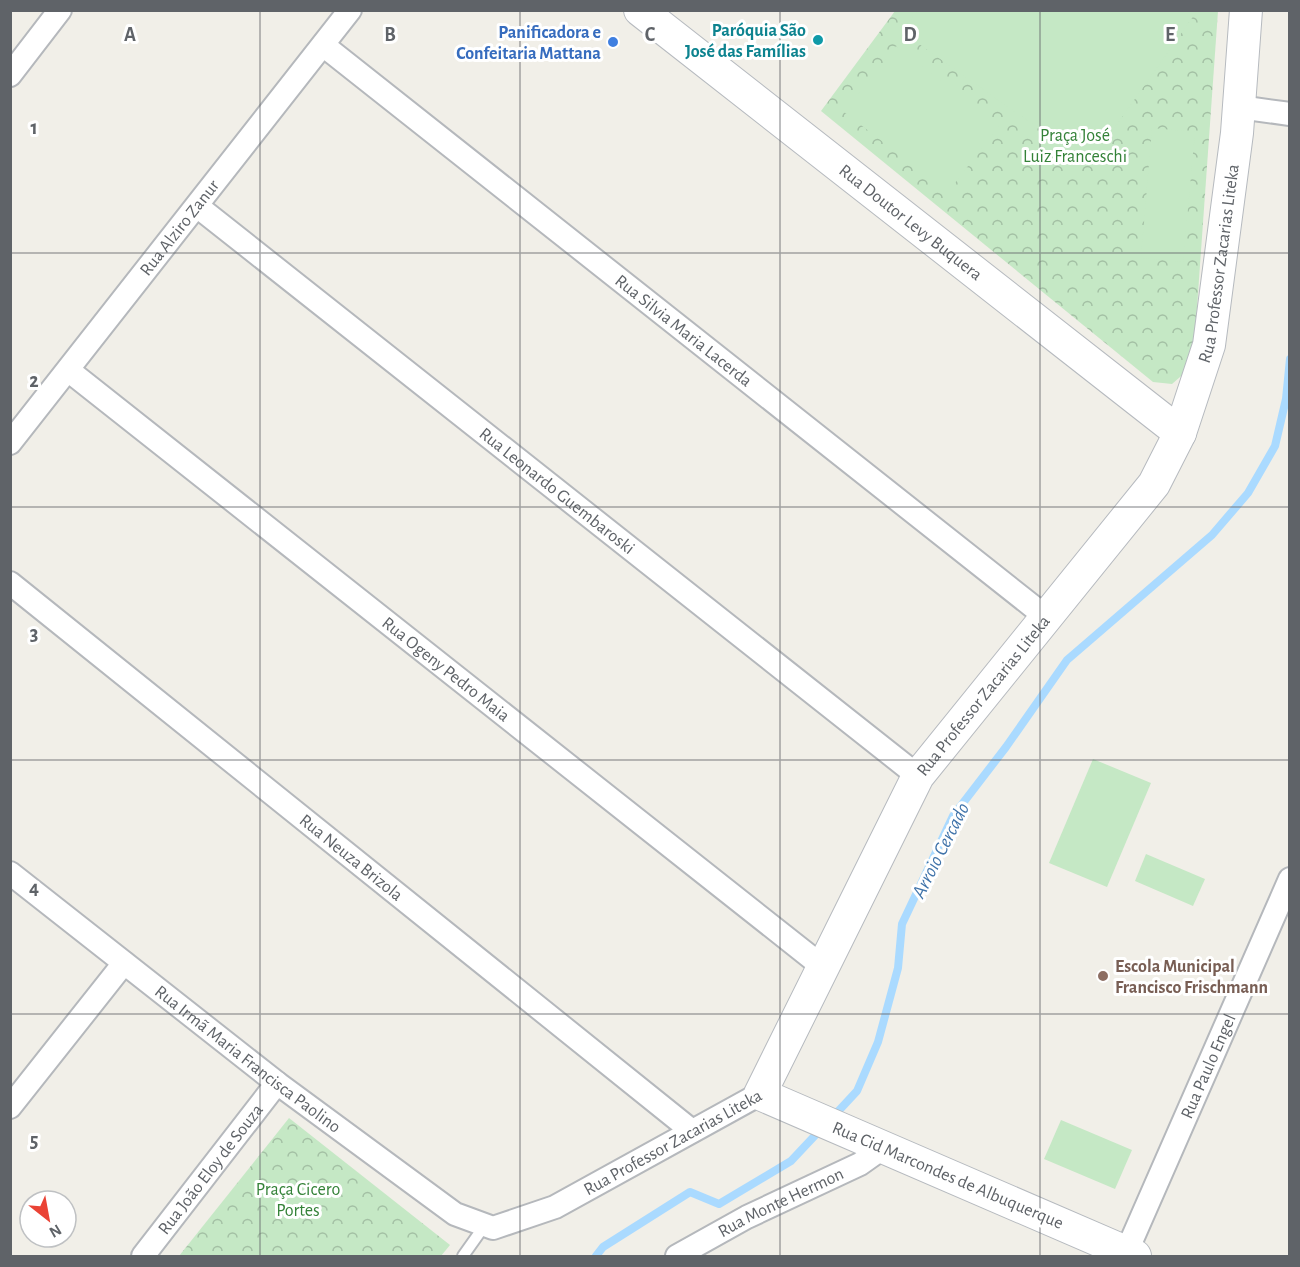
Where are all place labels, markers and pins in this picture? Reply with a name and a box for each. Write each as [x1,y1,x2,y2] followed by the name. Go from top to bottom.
[685,22,806,61] place label: Paróquia São José das Famílias
[456,24,601,63] place label: Panificadora e Confeitaria Mattana
[811,33,825,47] marker: Paróquia São José das Famílias
[606,35,620,49] marker: Panificadora e Confeitaria Mattana
[1115,958,1268,997] place label: Escola Municipal Francisco Frischmann
[1096,969,1110,983] marker: Escola Municipal Francisco Frischmann

